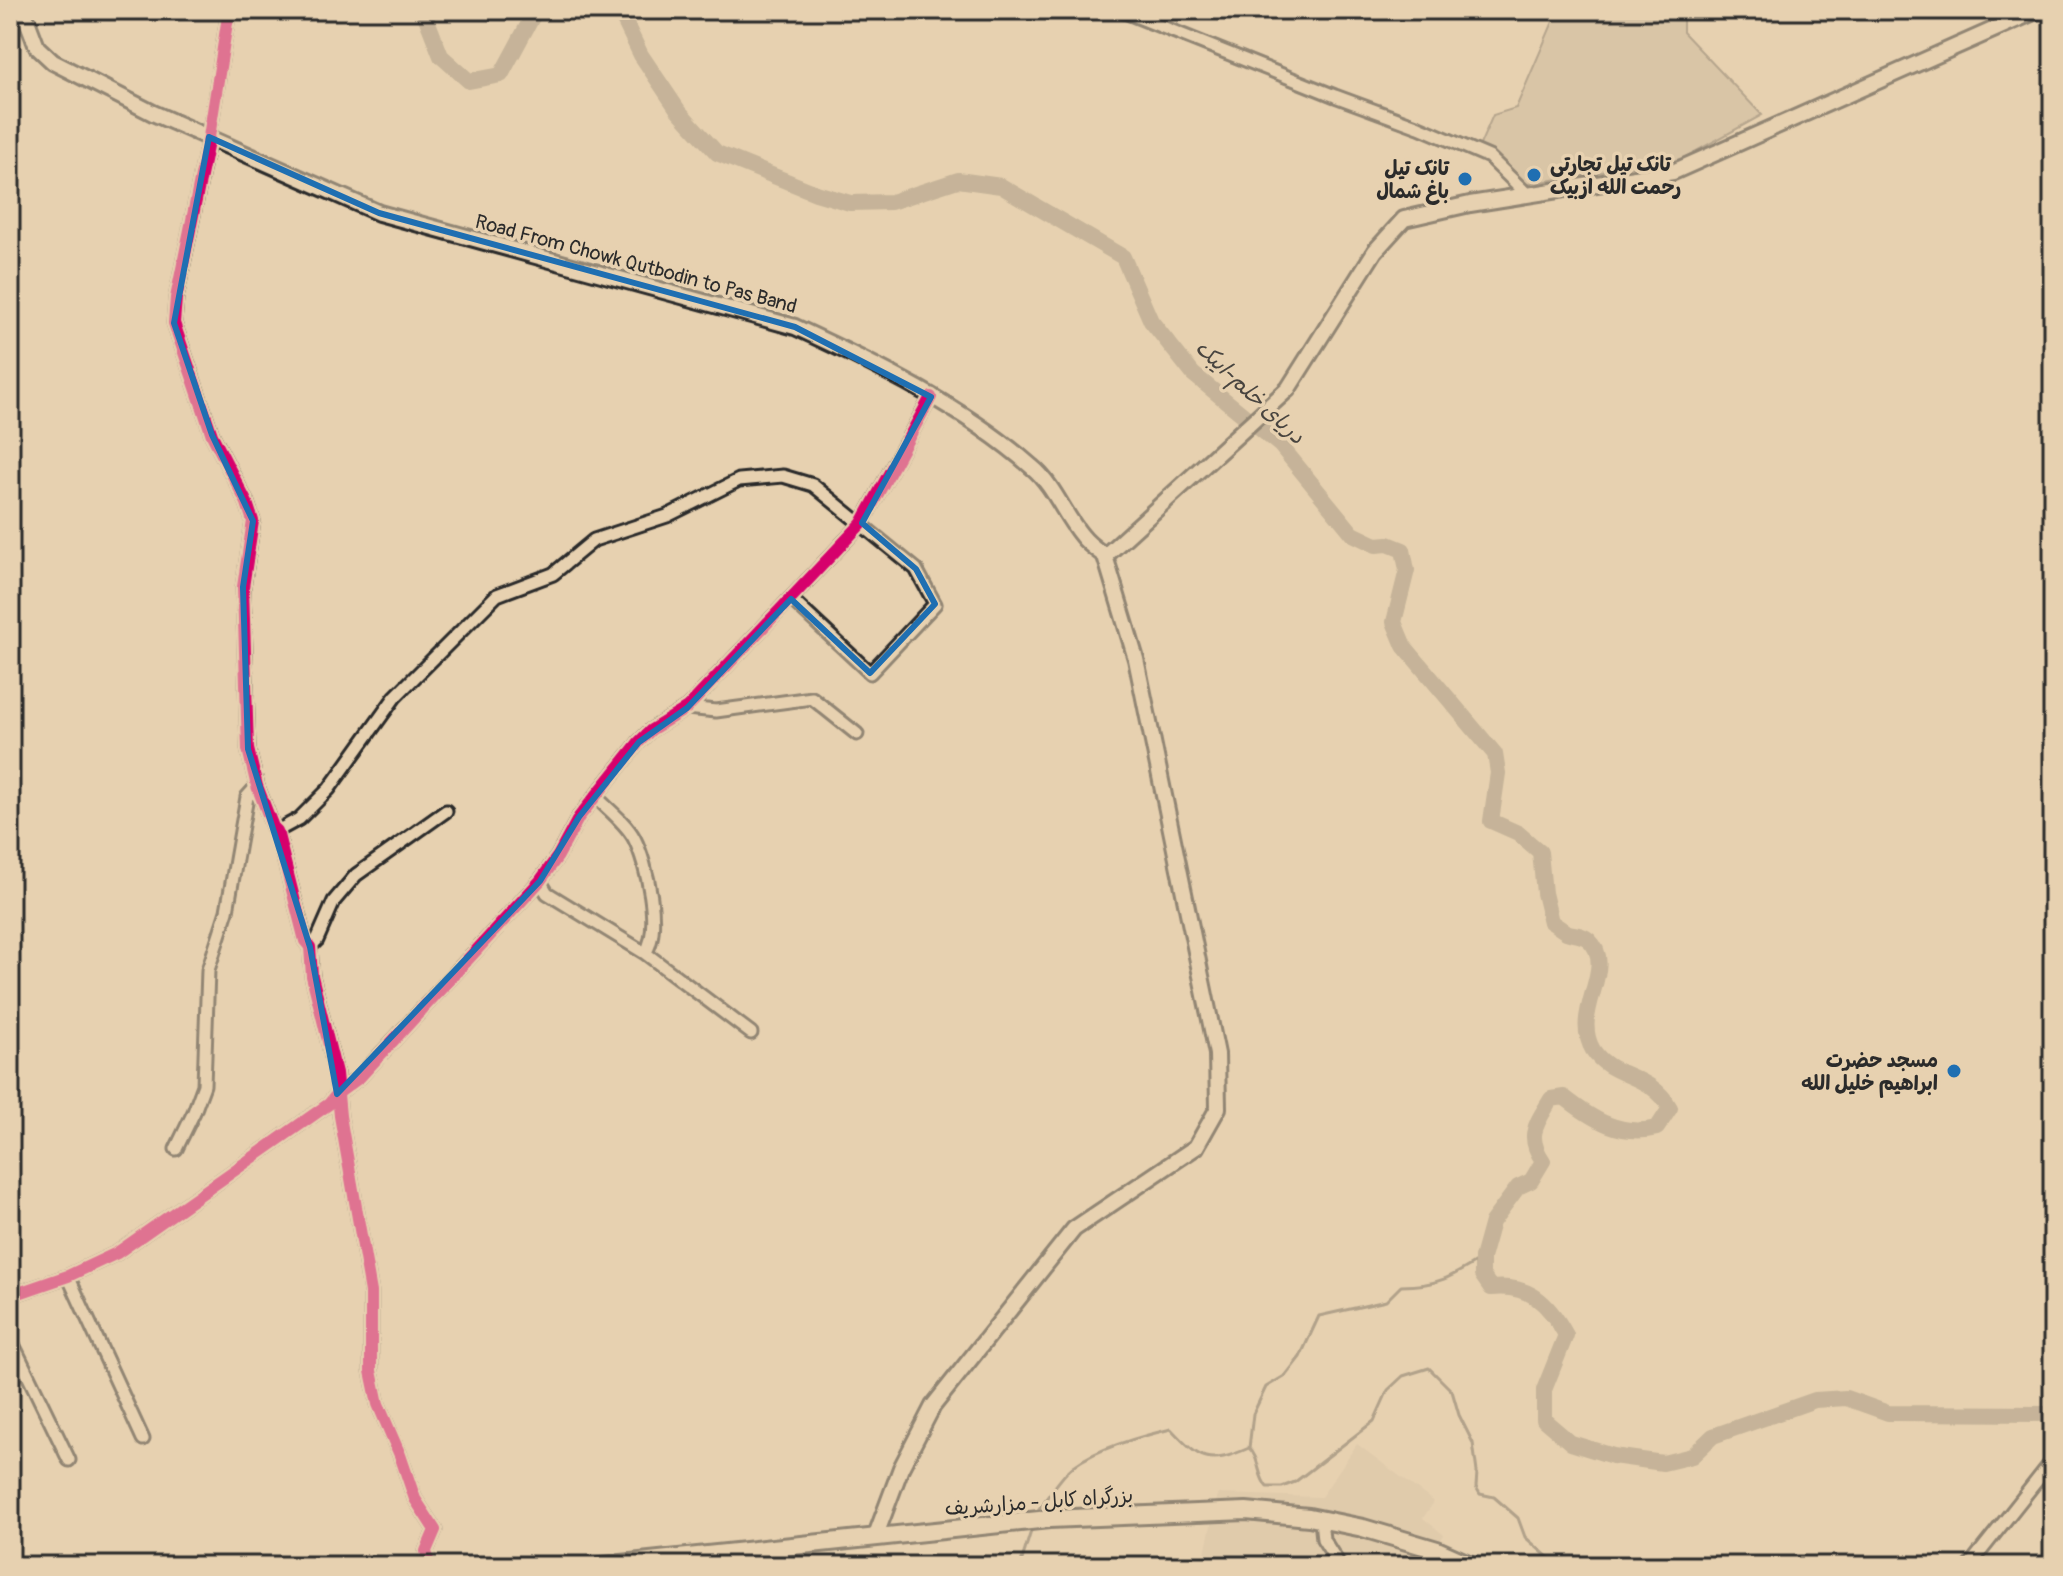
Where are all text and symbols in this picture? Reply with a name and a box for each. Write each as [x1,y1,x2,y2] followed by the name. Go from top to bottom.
[1550,152,1681,200] place label: تانک تیل تجارتی رحمت الله ازبیک
[1376,156,1450,205] place label: تانک تیل باغ شمال
[1525,166,1543,184] marker: تانک تیل تجارتی رحمت الله ازبیک
[1456,170,1474,188] marker: تانک تیل باغ شمال
[472,209,800,319] street label: Road From Chowk Qutbodin to Pas Band
[1187,334,1311,453] water label: دریای خلم-ایبک
[1801,1048,1938,1098] place label: مسجد حضرت ابراهیم خلیل الله
[1945,1062,1963,1080] marker: مسجد حضرت ابراهیم خلیل الله
[944,1483,1134,1521] street label: بزرگراه کابل - مزارشریف

